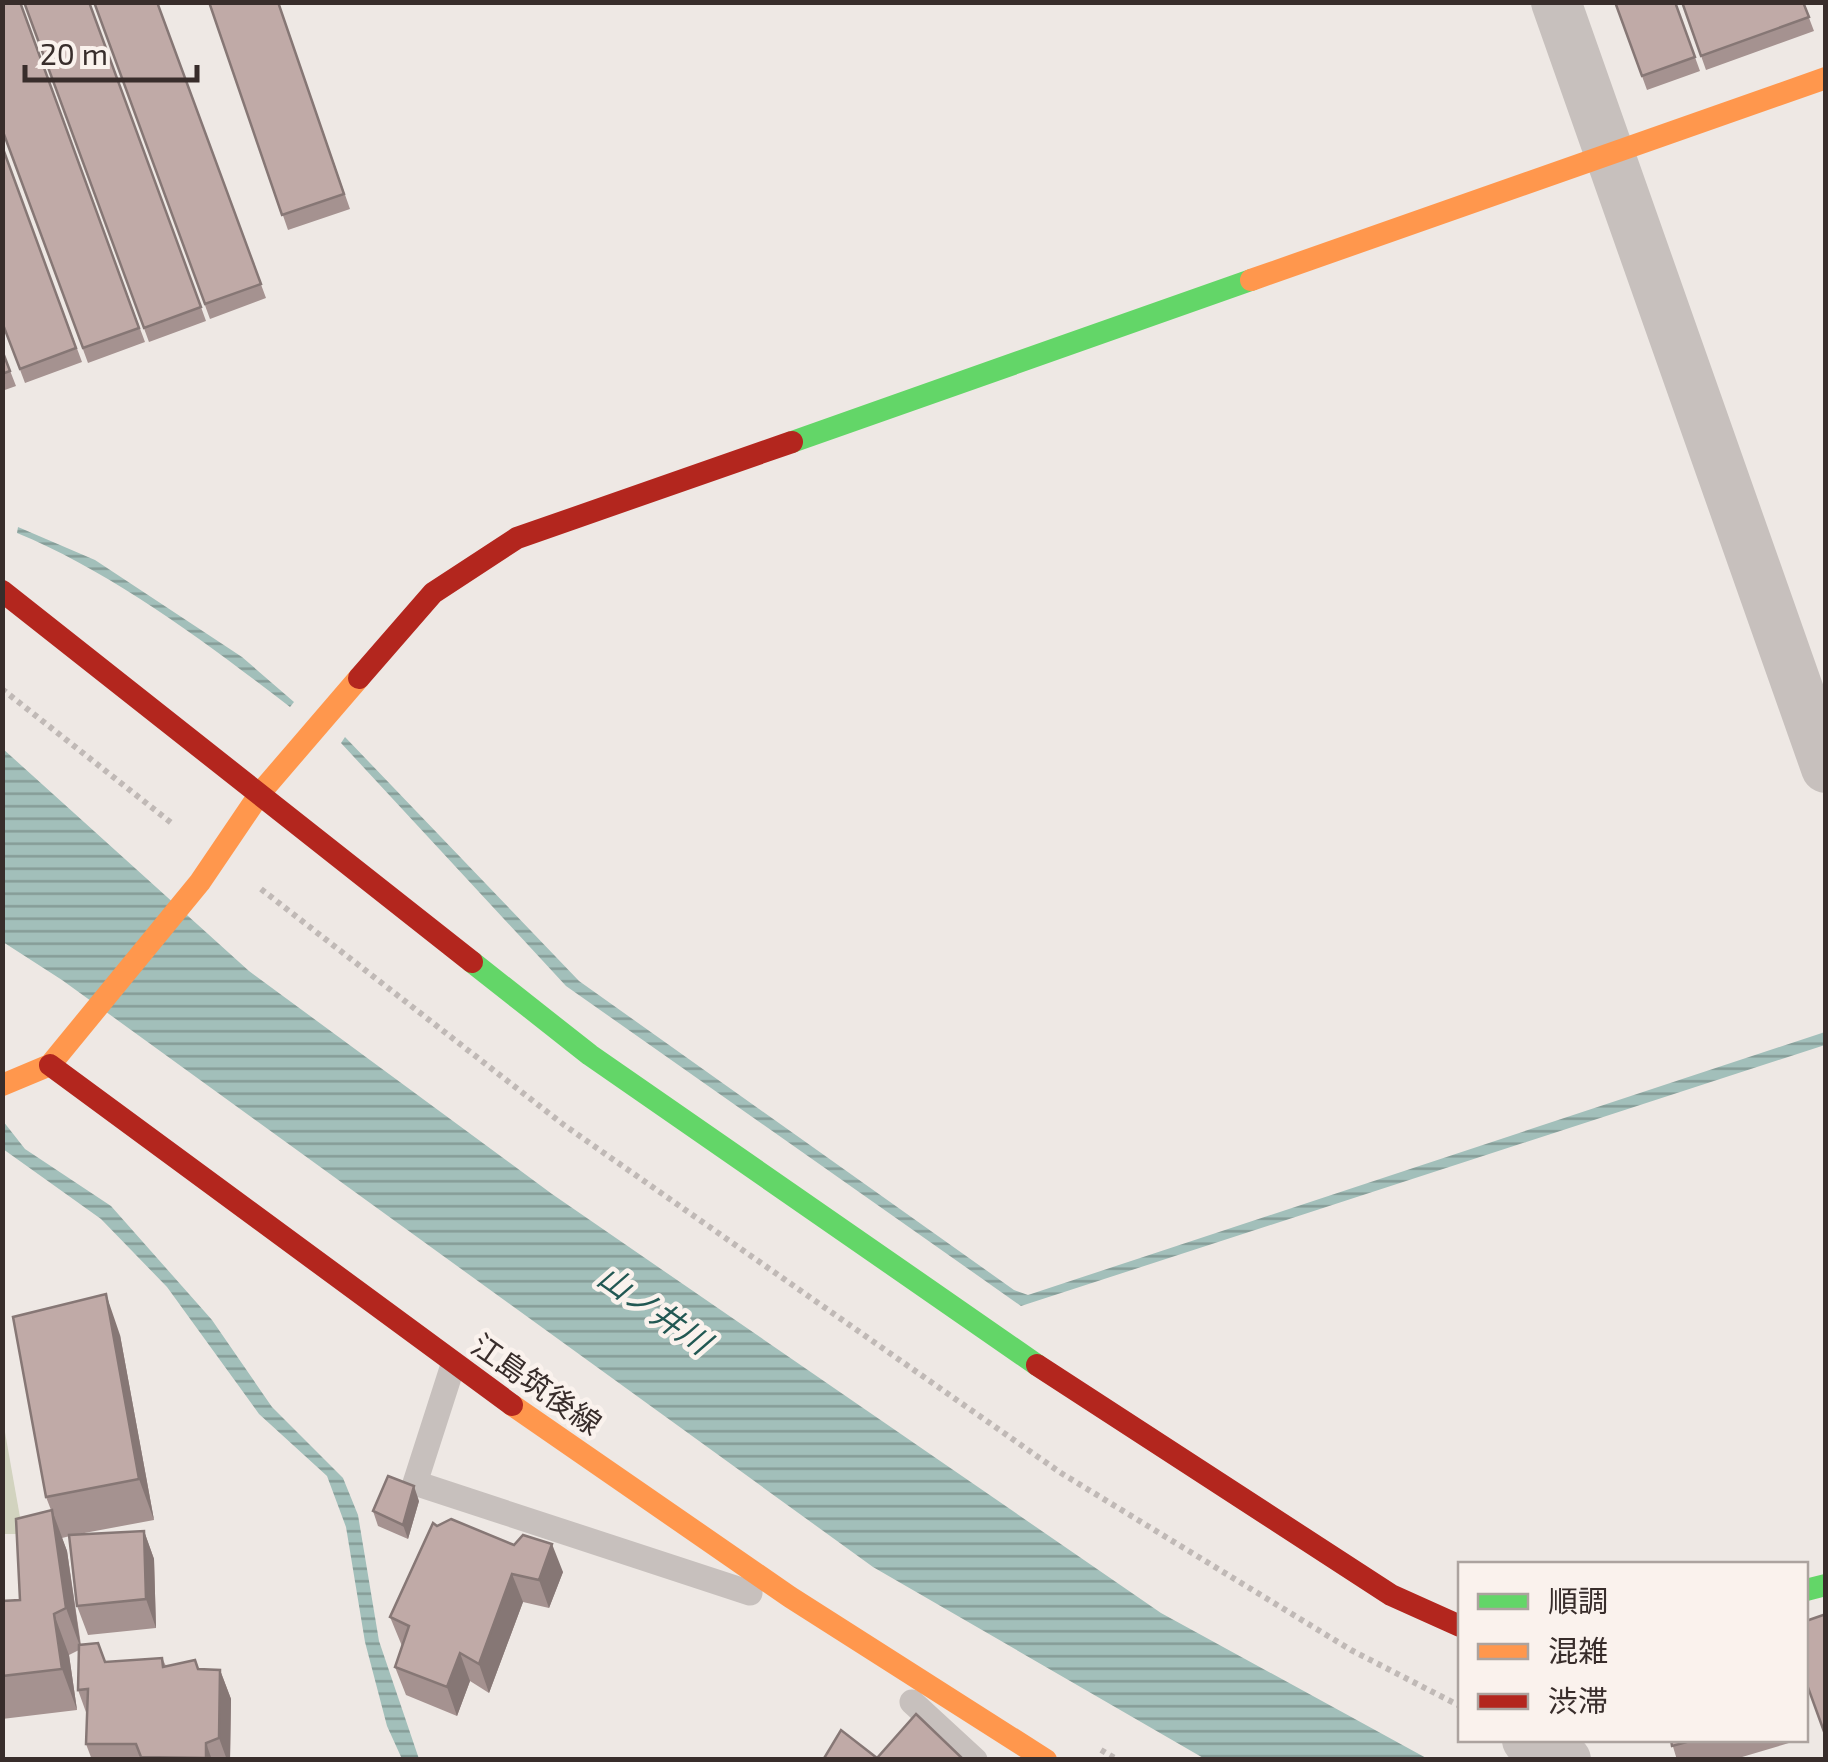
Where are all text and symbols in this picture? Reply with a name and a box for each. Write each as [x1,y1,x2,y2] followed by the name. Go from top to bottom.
[25,20,198,82] scale bar
[40,35,108,71] text: 20 m
[592,1256,721,1362] water label: 山ノ井川
[465,1326,609,1441] street label: 江島筑後線
[1458,1562,1808,1742] legend
[1548,1582,1608,1618] text: 順調
[1548,1632,1608,1668] text: 混雑
[1548,1682,1608,1718] text: 渋滞

